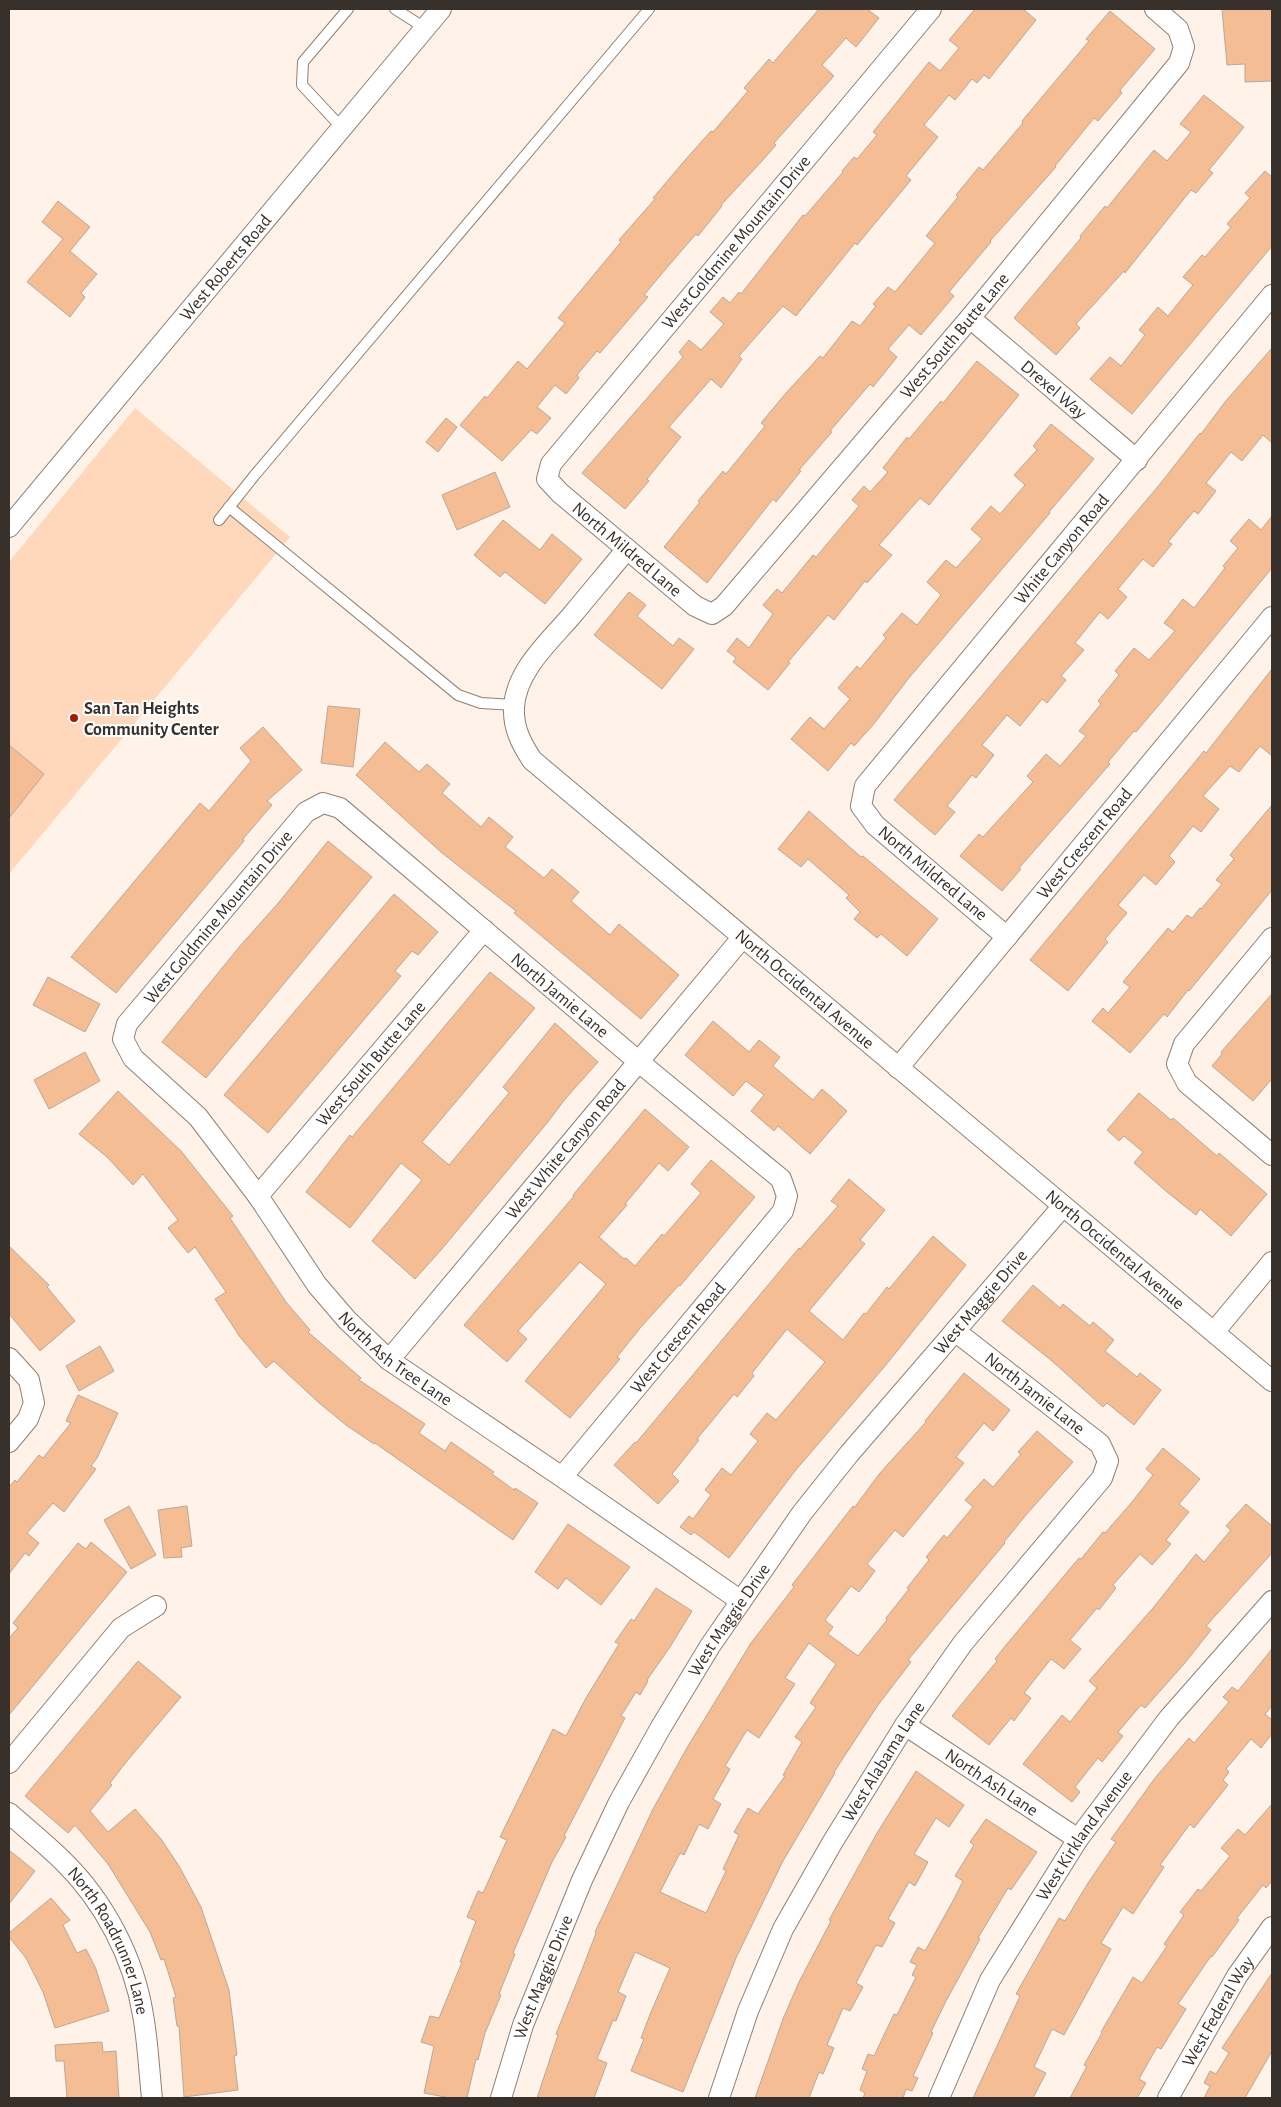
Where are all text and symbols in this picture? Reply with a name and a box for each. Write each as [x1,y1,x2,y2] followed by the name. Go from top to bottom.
[659,152,814,333] street label: West Goldmine Mountain Drive
[177,212,275,324] street label: West Roberts Road
[897,270,1013,402] street label: West South Butte Lane
[1017,357,1090,423] street label: Drexel Way
[1012,491,1113,608] street label: White Canyon Road
[568,499,685,601] street label: North Mildred Lane
[84,700,220,739] place label: San Tan Heights Community Center
[68,712,80,724] marker: San Tan Heights Community Center
[1034,785,1136,903] street label: West Crescent Road
[874,823,990,925] street label: North Mildred Lane
[141,827,296,1008] street label: West Goldmine Mountain Drive
[731,927,877,1053] street label: North Occidental Avenue
[507,950,612,1042] street label: North Jamie Lane
[313,998,429,1130] street label: West South Butte Lane
[503,1076,630,1223] street label: West White Canyon Road
[1042,1187,1187,1313] street label: North Occidental Avenue
[931,1247,1031,1358] street label: West Maggie Drive
[627,1280,729,1397] street label: West Crescent Road
[334,1309,455,1410] street label: North Ash Tree Lane
[981,1349,1088,1438] street label: North Jamie Lane
[686,1561,774,1680] street label: West Maggie Drive
[839,1699,929,1825] street label: West Alabama Lane
[942,1746,1041,1820] street label: North Ash Lane
[1034,1768,1136,1904] street label: West Kirkland Avenue
[64,1864,151,2016] street label: North Roadrunner Lane
[511,1913,577,2042] street label: West Maggie Drive
[1180,1953,1258,2070] street label: West Federal Way

